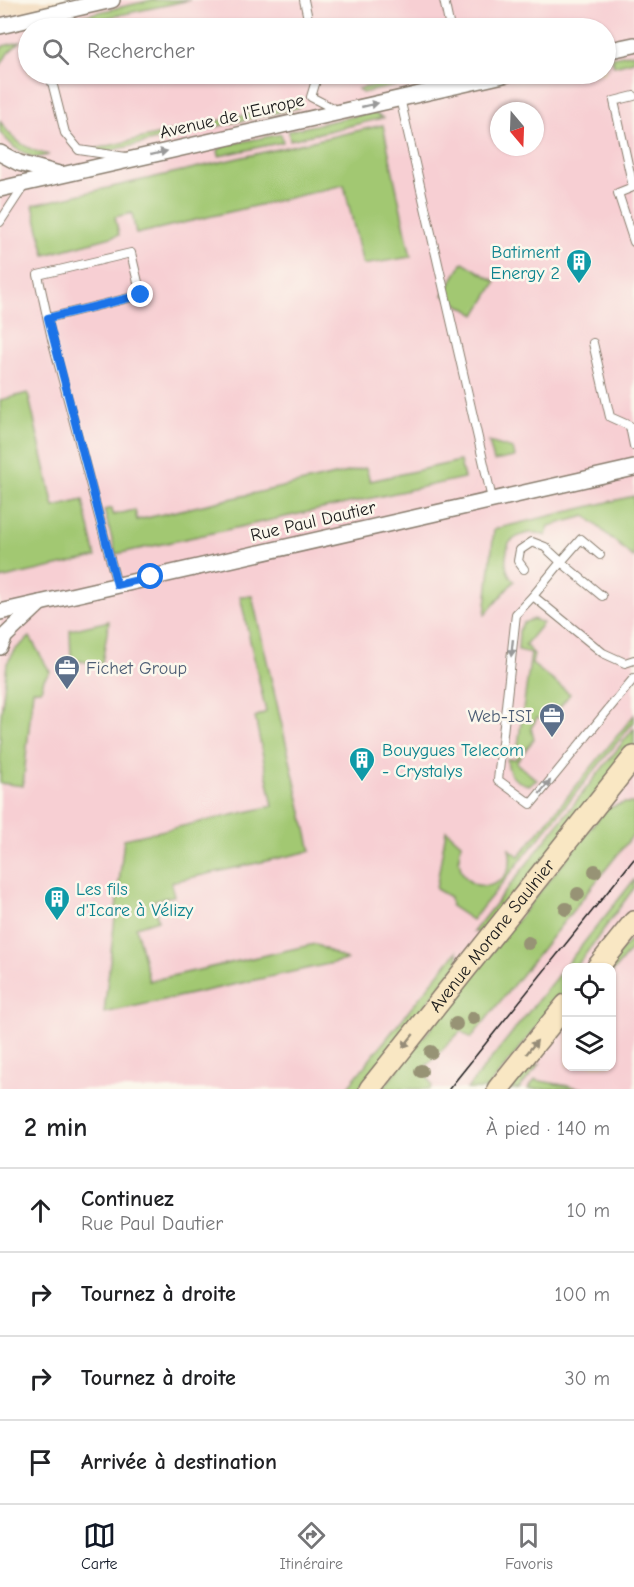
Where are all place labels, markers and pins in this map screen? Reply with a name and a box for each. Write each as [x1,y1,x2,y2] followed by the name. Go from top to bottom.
[491,242,561,284] place label: Batiment Energy 2
[564,247,594,285] building icon: Batiment Energy 2
[52,653,82,691] office icon: Fichet Group
[86,658,187,679] place label: Fichet Group
[537,701,567,739] office icon: Web-ISI
[468,706,532,727] place label: Web-ISI
[382,740,524,782] place label: Bouygues Telecom - Crystalys
[347,745,377,783] building icon: Bouygues Telecom - Crystalys
[76,879,194,921] place label: Les fils d'Icare à Vélizy
[42,884,72,922] building icon: Les fils d'Icare à Vélizy

